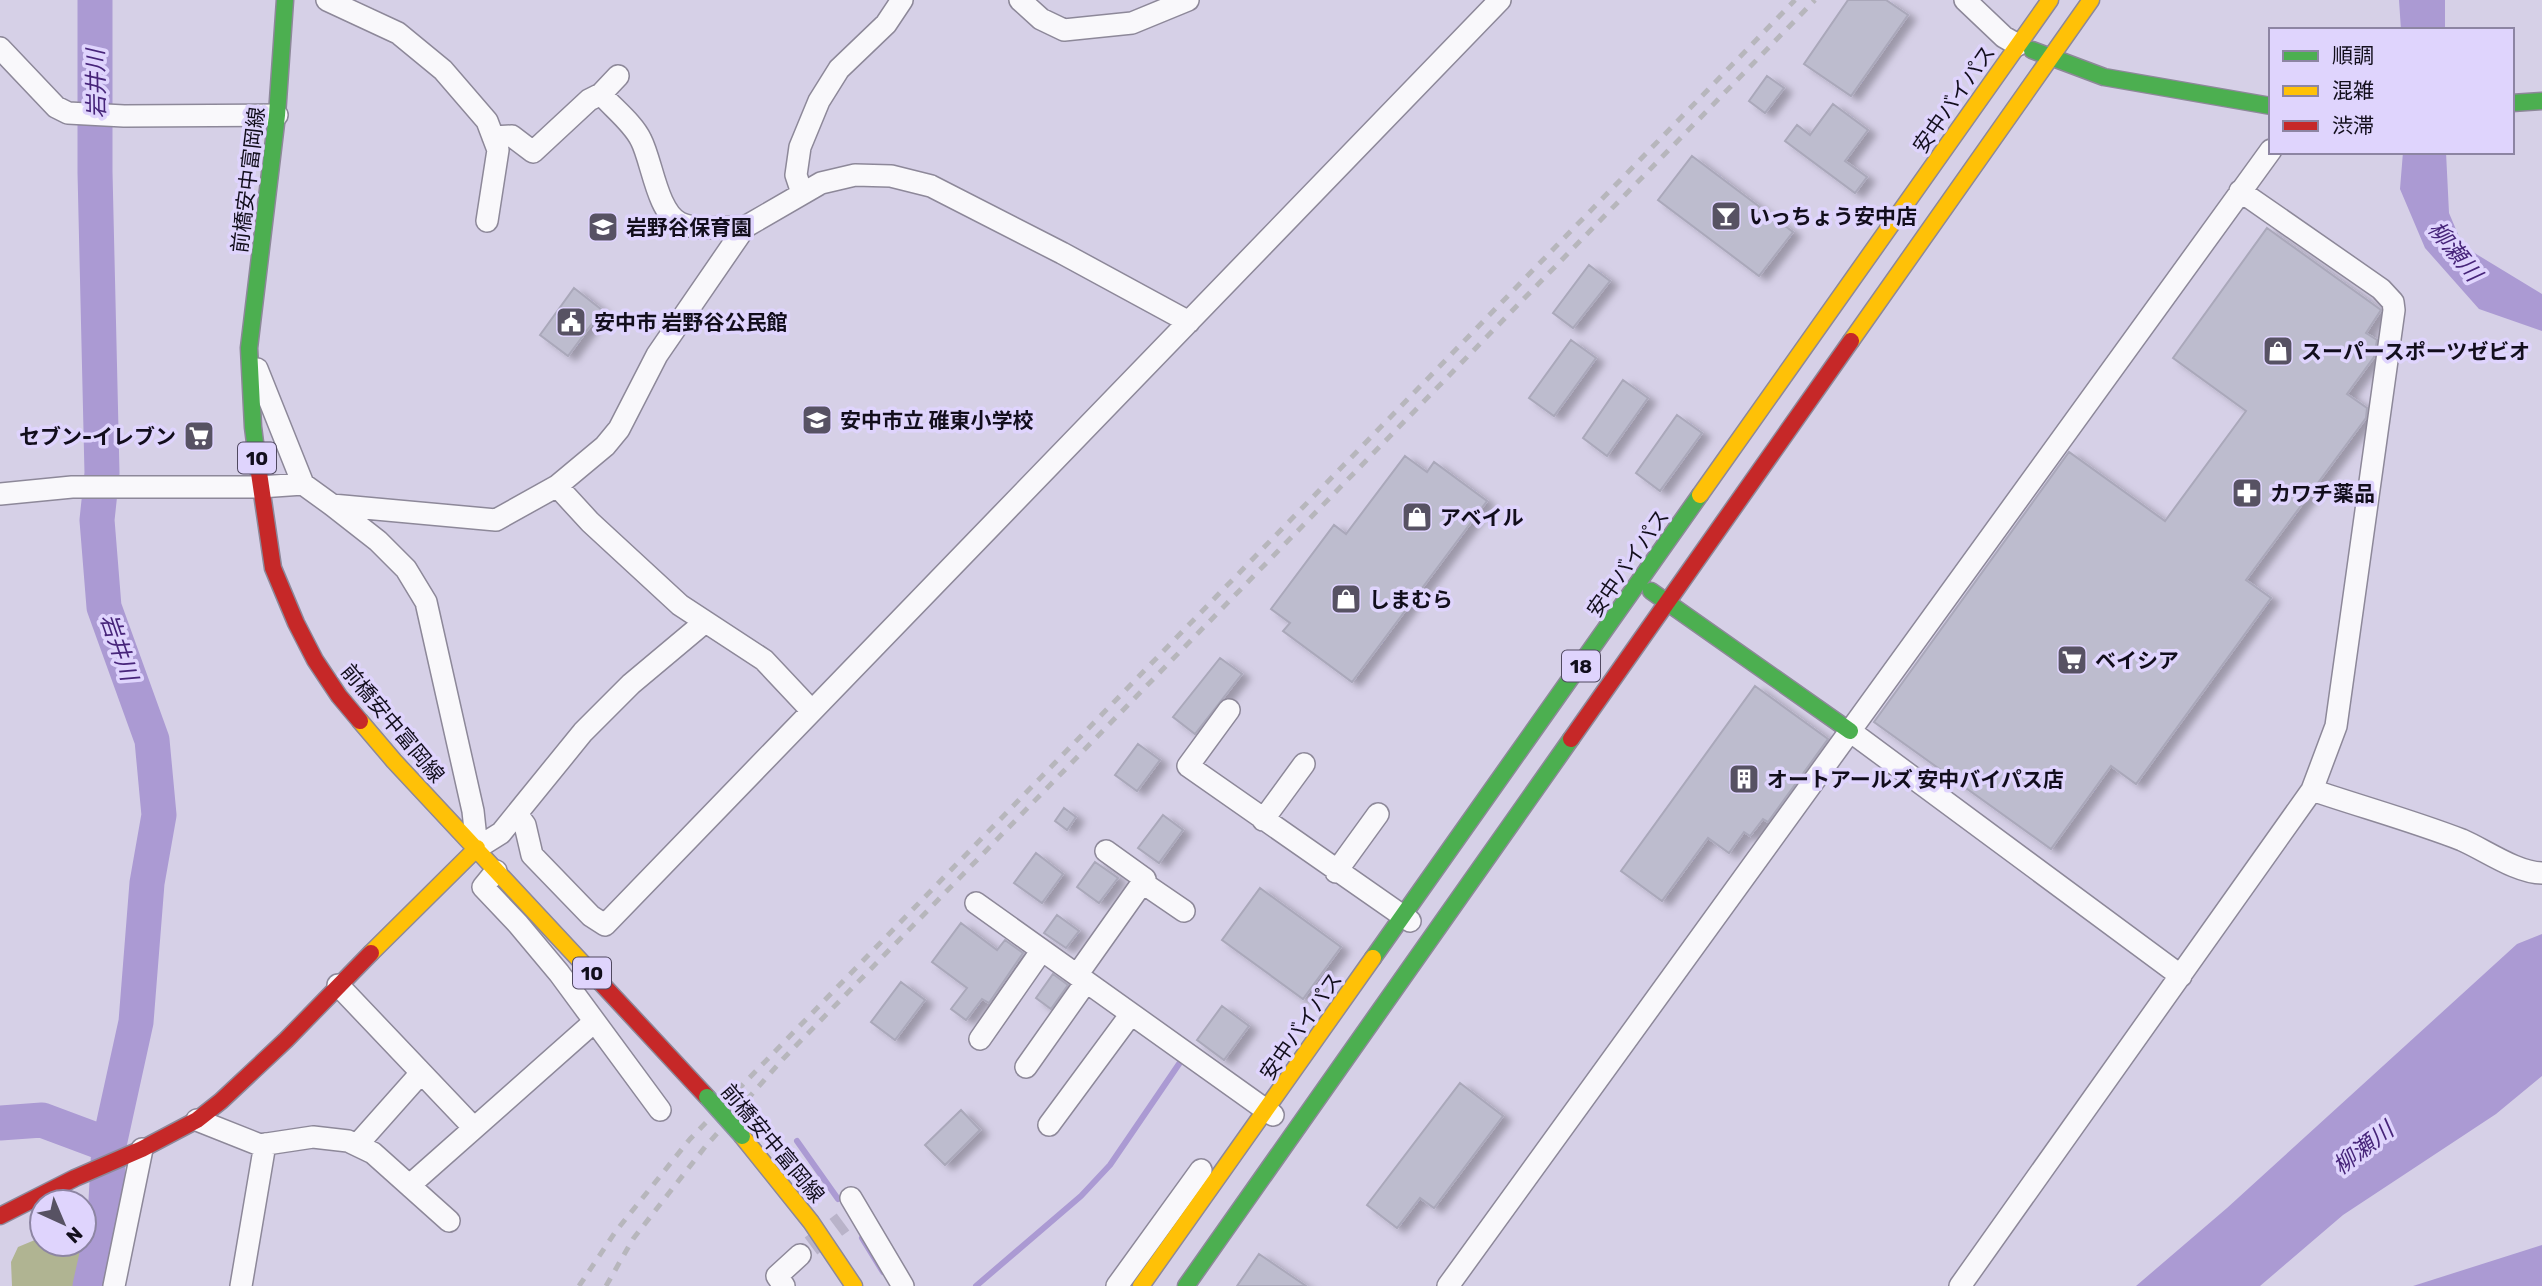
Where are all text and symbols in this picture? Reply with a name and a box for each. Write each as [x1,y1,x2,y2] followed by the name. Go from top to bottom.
[2269,28,2514,154] legend
[1908,40,2000,158] street label: 安中バイパス
[2332,43,2374,68] text: 順調
[81,46,111,119] water label: 岩井川
[2332,78,2374,103] text: 混雑
[227,106,269,254] street label: 前橋安中富岡線
[2332,113,2374,138] text: 渋滞
[1709,199,1743,233] bar icon: いっちょう安中店
[1749,204,1917,229] place label: いっちょう安中店
[586,210,620,244] school or university icon: 岩野谷保育園
[626,215,752,240] place label: 岩野谷保育園
[2422,215,2489,289] water label: 柳瀬川
[554,305,588,339] public building icon: 安中市 岩野谷公民館
[594,310,787,335] place label: 安中市 岩野谷公民館
[2261,334,2295,368] shop icon: スーパースポーツゼビオ
[2301,339,2530,364] place label: スーパースポーツゼビオ
[800,403,834,437] school or university icon: 安中市立 碓東小学校
[840,408,1033,433] place label: 安中市立 碓東小学校
[182,419,216,453] supermarket icon: セブン-イレブン
[19,424,176,449] place label: セブン-イレブン
[238,442,276,474] road number: 10
[2230,476,2264,510] pharmacy icon: カワチ薬品
[2270,481,2375,506] place label: カワチ薬品
[1400,500,1434,534] shop icon: アベイル
[1582,504,1674,622] street label: 安中バイパス
[1440,505,1524,530] place label: アベイル
[1329,582,1363,616] shop icon: しまむら
[1369,587,1453,612] place label: しまむら
[95,610,144,687] water label: 岩井川
[2055,643,2089,677] supermarket icon: ベイシア
[2095,648,2179,673] place label: ベイシア
[1562,650,1600,681] road number: 18
[336,659,450,787] street label: 前橋安中富岡線
[1727,762,1761,796] building icon: オートアールズ 安中バイパス店
[1767,767,2064,792] place label: オートアールズ 安中バイパス店
[573,958,611,988] road number: 10
[1255,967,1347,1085] street label: 安中バイパス
[716,1079,830,1207] street label: 前橋安中富岡線
[2327,1114,2401,1180] water label: 柳瀬川
[28,1188,98,1258] north arrow
[62,1222,87,1248] text: N

